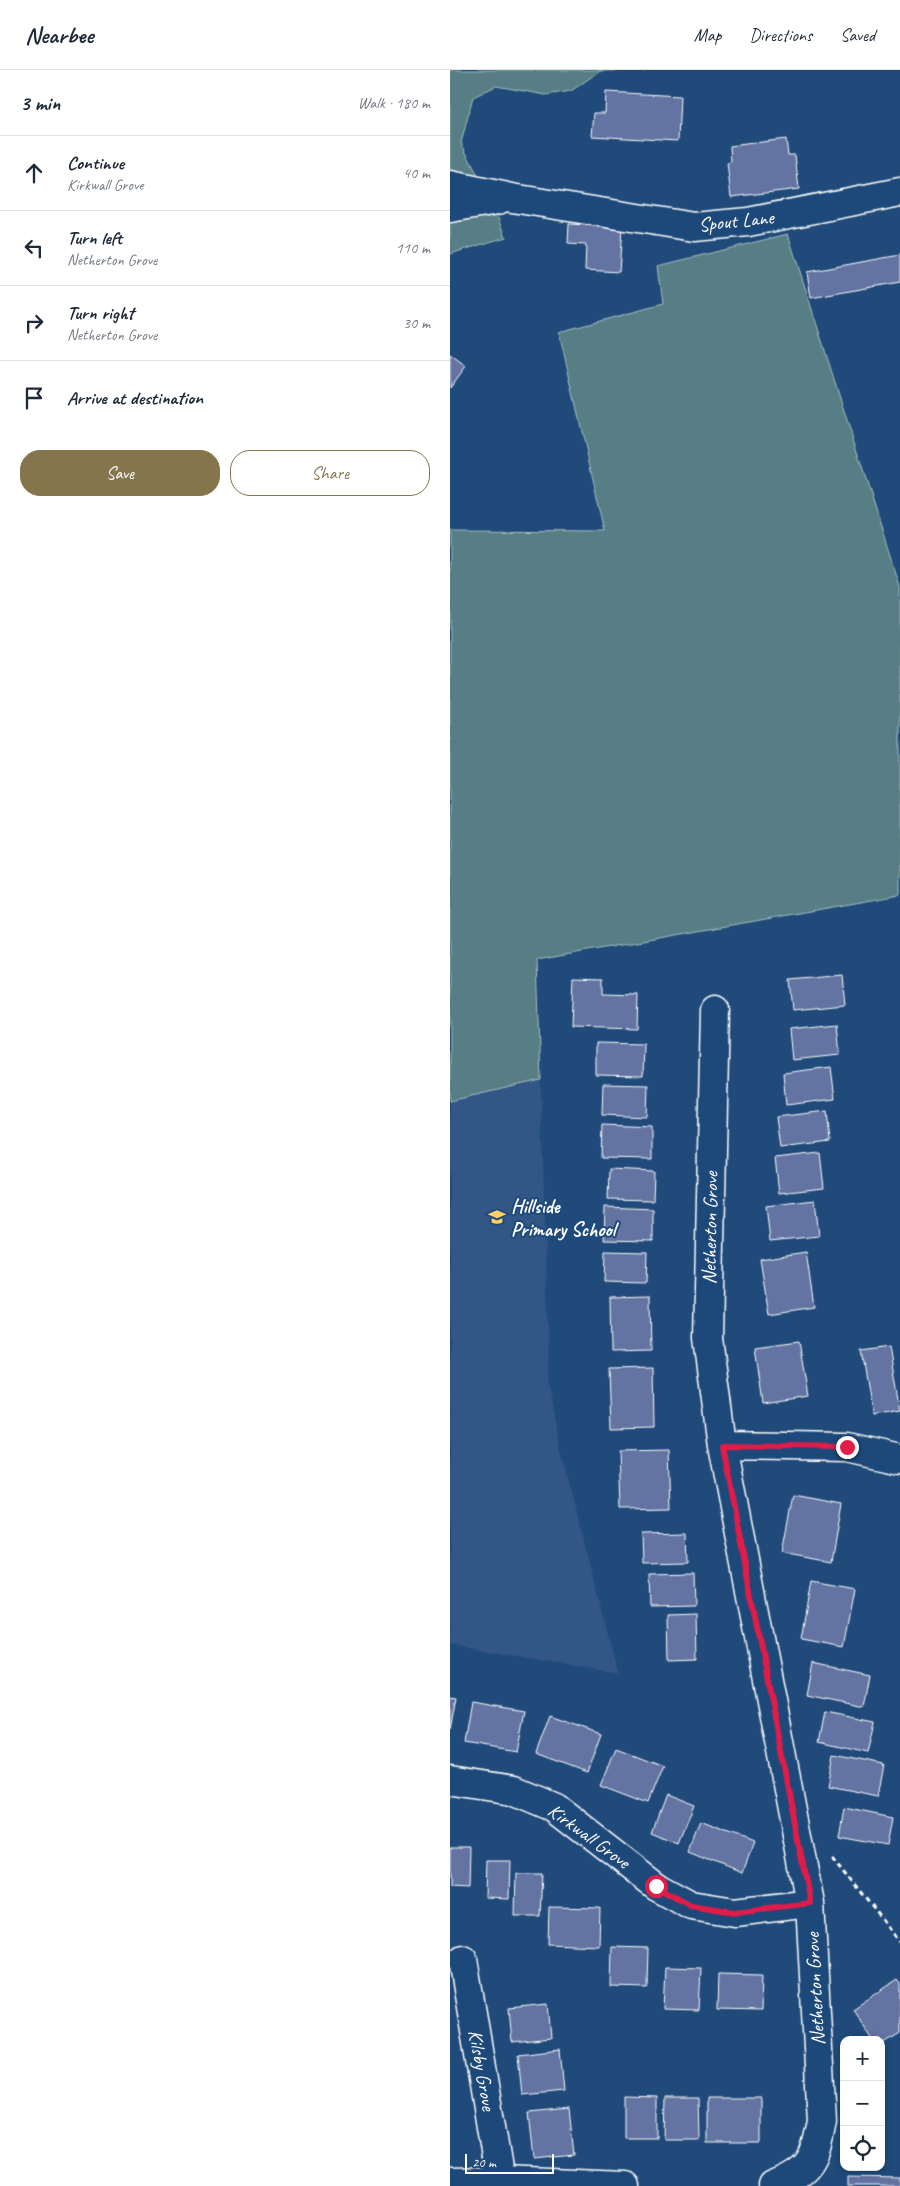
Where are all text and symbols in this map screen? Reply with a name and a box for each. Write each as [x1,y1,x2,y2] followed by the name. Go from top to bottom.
[25,20,93,50] text: Nearbee
[694,24,721,46] text: Map
[749,24,812,46] text: Directions
[840,24,875,46] text: Saved
[20,90,60,116] text: 3 min
[358,93,430,113] text: Walk · 180 m
[67,151,124,175] text: Continue
[20,159,48,187] icon: ahead
[403,163,430,183] text: 40 m
[67,175,143,195] text: Kirkwall Grove
[697,204,776,237] street label: Spout Lane
[67,226,122,250] text: Turn left
[20,234,48,262] icon: left
[396,238,430,258] text: 110 m
[67,250,157,270] text: Netherton Grove
[67,301,134,325] text: Turn right
[20,309,48,337] icon: right
[403,313,430,333] text: 30 m
[67,325,157,345] text: Netherton Grove
[20,384,48,412] icon: arrive
[67,386,203,410] text: Arrive at destination
[20,450,220,496] button: Save
[230,450,430,496] button: Share
[697,1170,724,1285] street label: Netherton Grove
[511,1194,620,1242] place label: Hillside Primary School
[487,1207,507,1227] school or university icon: Hillside Primary School
[836,1436,859,1459] route end
[543,1798,636,1875] street label: Kirkwall Grove
[645,1875,668,1898] route start
[799,1931,830,2046] street label: Netherton Grove
[463,2028,502,2114] street label: Kilsby Grove
[840,2036,885,2171] map controls
[840,2036,885,2081] button: +
[840,2081,885,2126] button: −
[840,2126,885,2171] button: locate
[465,2151,554,2174] scale bar
[472,2154,496,2171] text: 20 m

